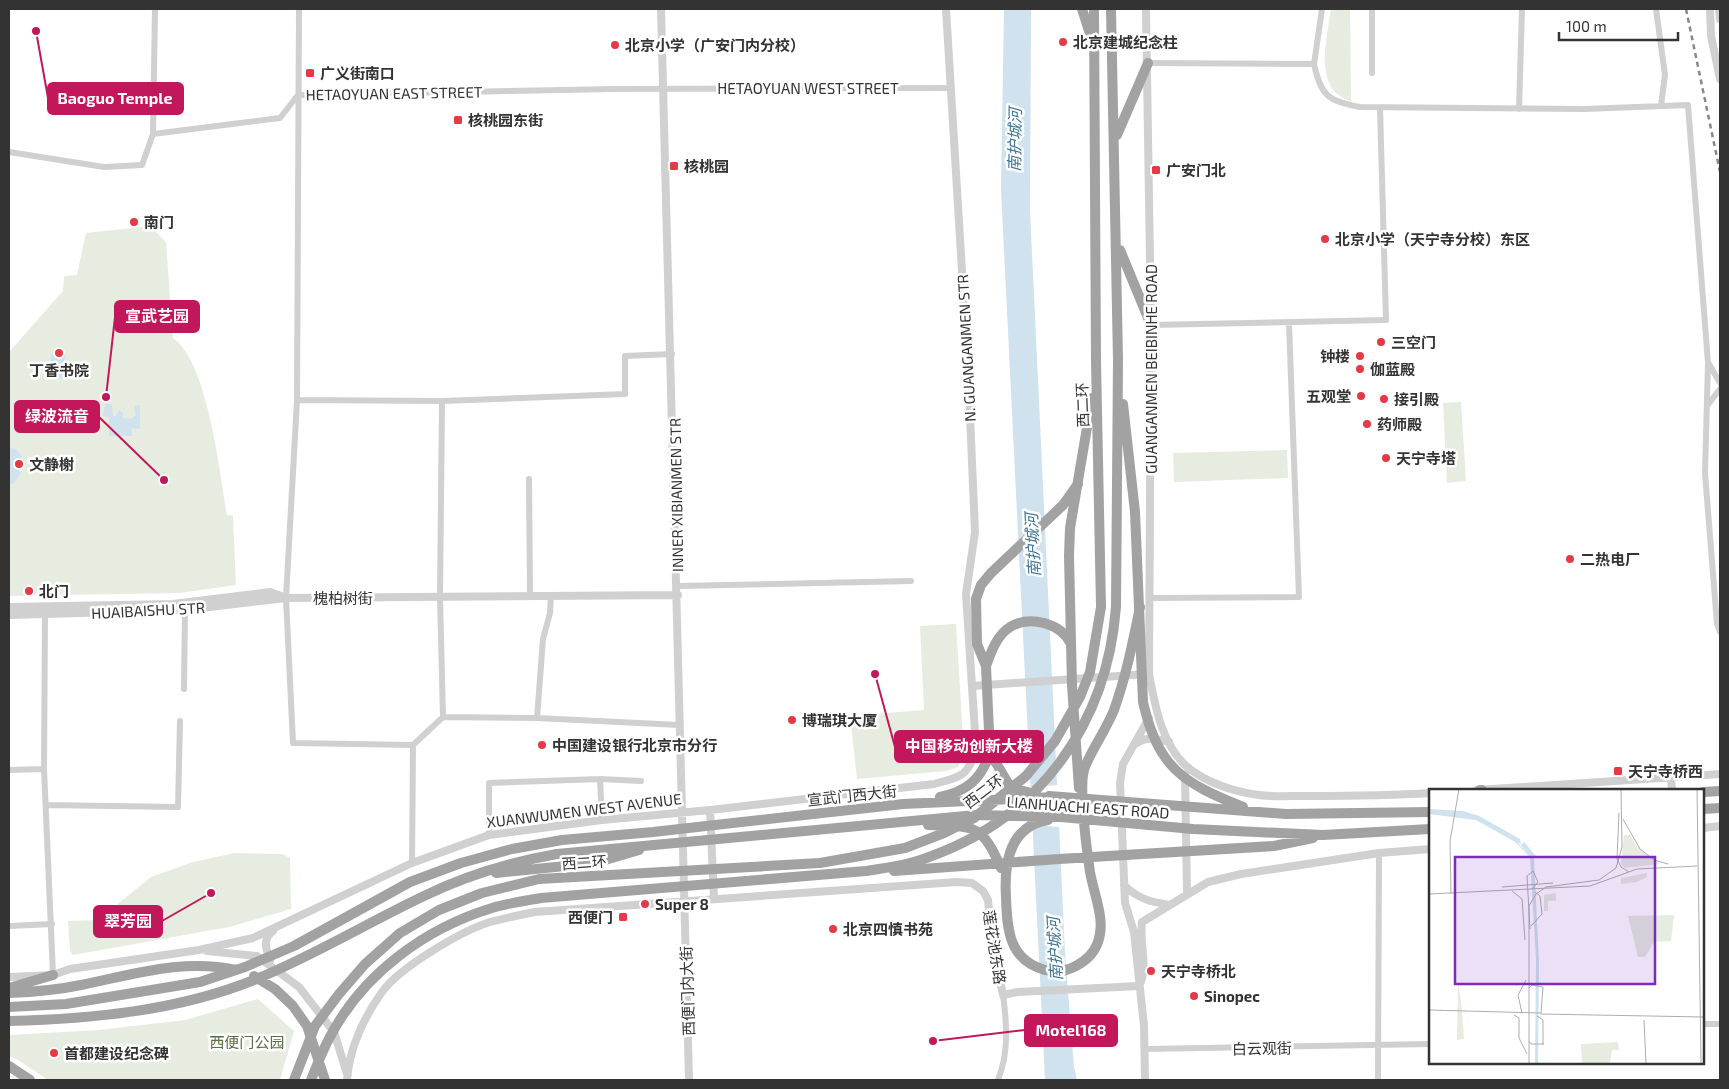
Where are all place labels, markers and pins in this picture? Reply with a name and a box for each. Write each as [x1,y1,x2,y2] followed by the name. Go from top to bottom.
[1073,33,1178,51] place label: 北京建城纪念柱
[625,36,805,54] place label: 北京小学（广安门内分校）
[1057,36,1069,48] marker: 北京建城纪念柱
[609,39,621,51] marker: 北京小学（广安门内分校）
[320,64,395,82] place label: 广义街南口
[304,67,316,79] marker: 广义街南口
[48,83,183,114] callout: Baoguo Temple
[468,111,543,129] place label: 核桃园东街
[452,114,464,126] marker: 核桃园东街
[684,157,729,175] place label: 核桃园
[668,160,680,172] marker: 核桃园
[1166,161,1226,179] place label: 广安门北
[1150,164,1162,176] marker: 广安门北
[144,213,174,231] place label: 南门
[128,216,140,228] marker: 南门
[1335,230,1530,248] place label: 北京小学（天宁寺分校）东区
[1319,233,1331,245] marker: 北京小学（天宁寺分校）东区
[115,301,199,332] callout: 宣武艺园
[1391,333,1436,351] place label: 三空门
[1375,336,1387,348] marker: 三空门
[53,347,65,359] marker: 丁香书院
[1320,347,1350,365] place label: 钟楼
[1354,350,1366,362] marker: 钟楼
[1370,360,1415,378] place label: 伽蓝殿
[29,361,89,379] place label: 丁香书院
[1354,363,1366,375] marker: 伽蓝殿
[1306,387,1351,405] place label: 五观堂
[1355,390,1367,402] marker: 五观堂
[1394,390,1439,408] place label: 接引殿
[1378,393,1390,405] marker: 接引殿
[15,401,99,432] callout: 绿波流音
[1377,415,1422,433] place label: 药师殿
[1361,418,1373,430] marker: 药师殿
[1396,449,1456,467] place label: 天宁寺塔
[1380,452,1392,464] marker: 天宁寺塔
[29,455,74,473] place label: 文静榭
[13,458,25,470] marker: 文静榭
[1580,550,1640,568] place label: 二热电厂
[1564,553,1576,565] marker: 二热电厂
[39,582,69,600] place label: 北门
[23,585,35,597] marker: 北门
[802,711,877,729] place label: 博瑞琪大厦
[786,714,798,726] marker: 博瑞琪大厦
[895,731,1043,762] callout: 中国移动创新大楼
[552,736,717,754] place label: 中国建设银行北京市分行
[536,739,548,751] marker: 中国建设银行北京市分行
[1628,762,1703,780] place label: 天宁寺桥西
[1612,765,1624,777] marker: 天宁寺桥西
[655,895,709,913] place label: Super 8
[639,898,651,910] marker: Super 8
[94,906,162,937] callout: 翠芳园
[568,908,613,926] place label: 西便门
[617,911,629,923] marker: 西便门
[843,920,933,938] place label: 北京四慎书苑
[827,923,839,935] marker: 北京四慎书苑
[1161,962,1236,980] place label: 天宁寺桥北
[1145,965,1157,977] marker: 天宁寺桥北
[1204,987,1260,1005] place label: Sinopec
[1188,990,1200,1002] marker: Sinopec
[1025,1015,1117,1046] callout: Motel168
[64,1044,169,1062] place label: 首都建设纪念碑
[48,1047,60,1059] marker: 首都建设纪念碑

